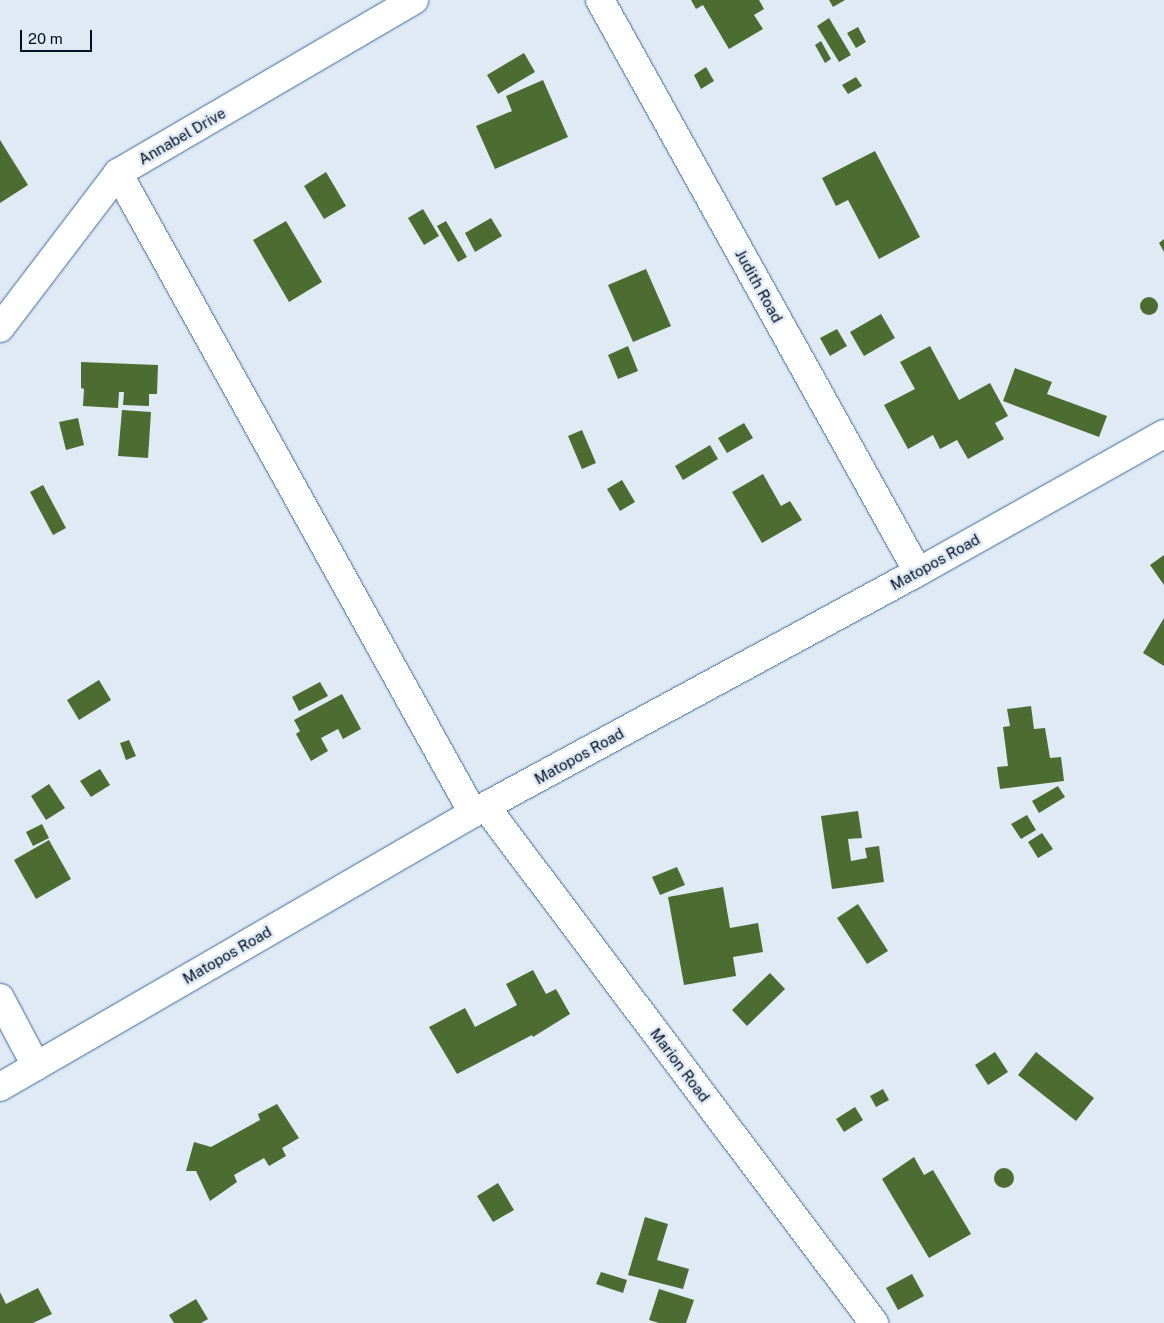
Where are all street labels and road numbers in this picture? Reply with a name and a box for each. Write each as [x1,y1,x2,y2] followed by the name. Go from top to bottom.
[135,104,229,168] street label: Annabel Drive
[732,246,786,326] street label: Judith Road
[887,530,983,594] street label: Matopos Road
[531,724,627,788] street label: Matopos Road
[179,922,275,988] street label: Matopos Road
[647,1025,713,1105] street label: Marion Road

